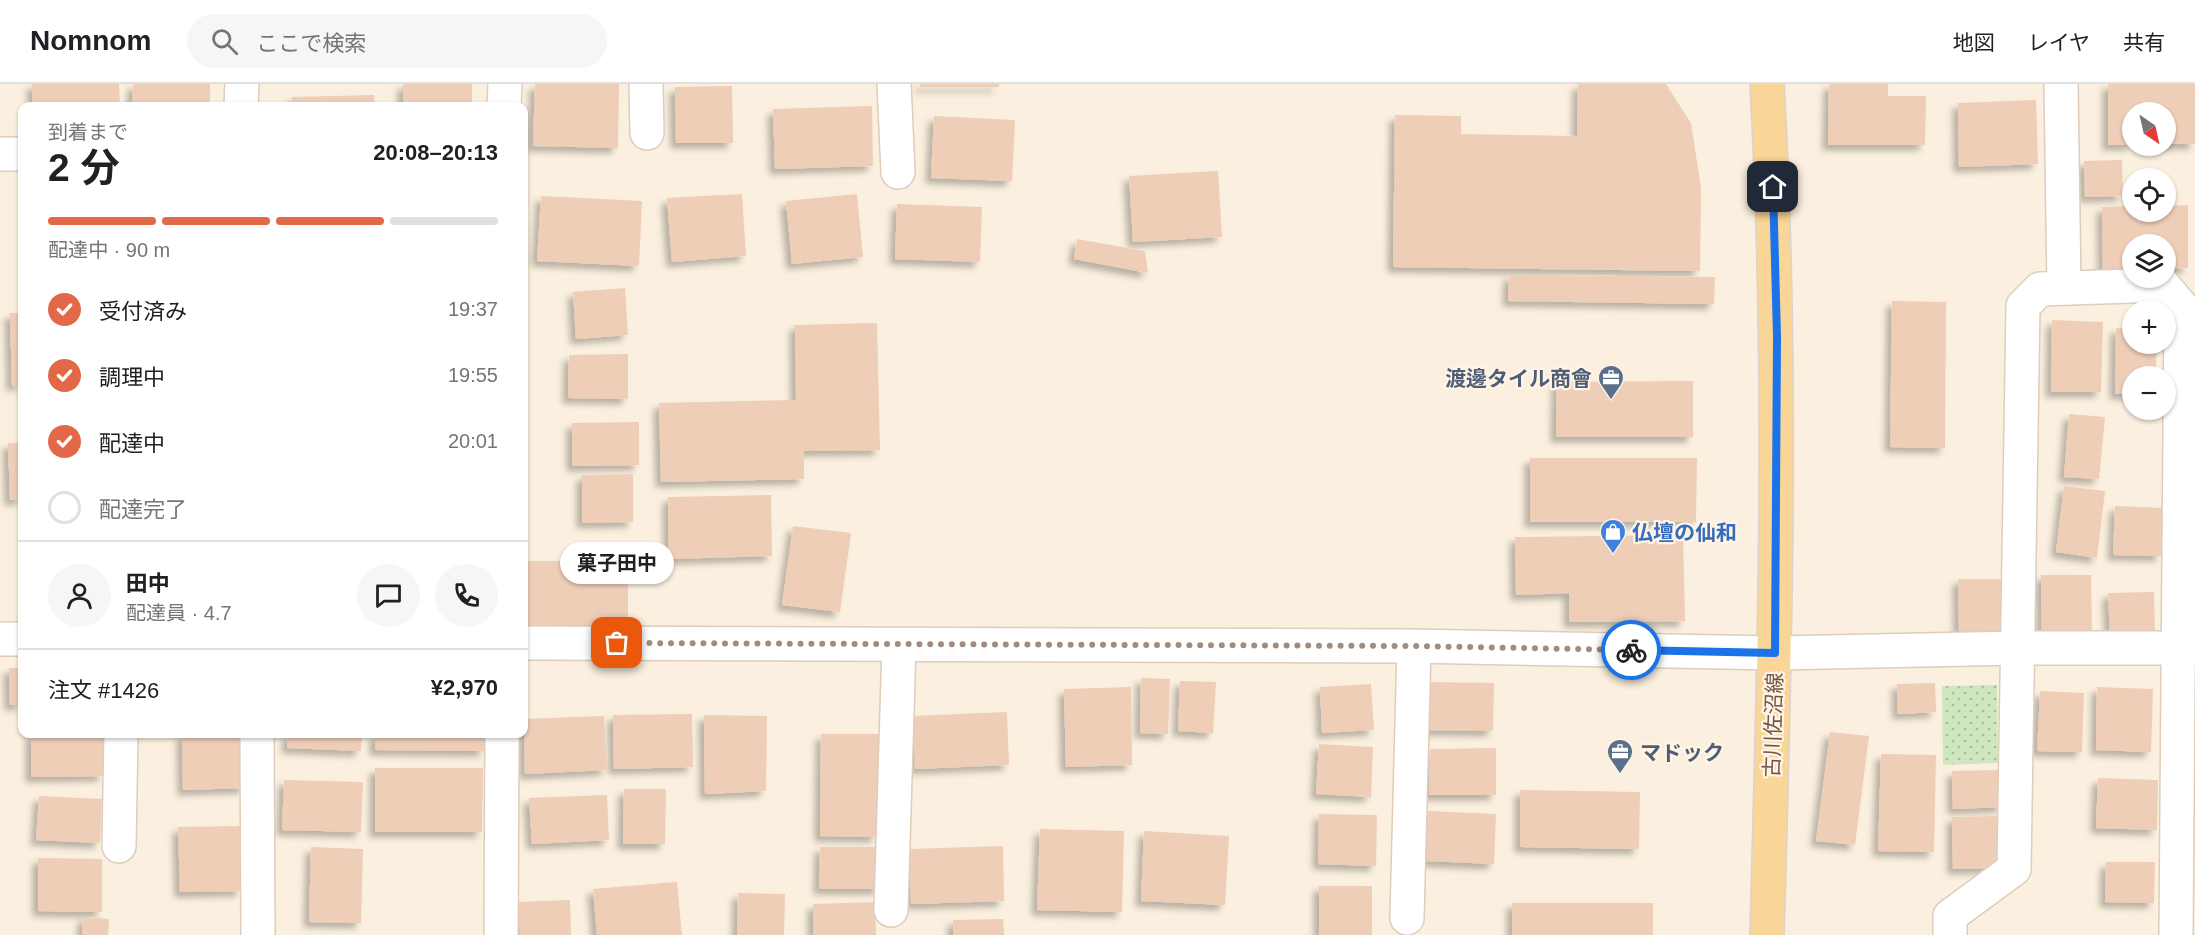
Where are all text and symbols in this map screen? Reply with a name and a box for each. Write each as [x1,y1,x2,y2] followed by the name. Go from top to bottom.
[187,14,607,68] search box
[30,25,151,56] text: Nomnom
[208,25,241,58] icon: search
[256,31,366,56] text: ここで検索
[1953,31,1995,54] text: 地図
[2028,31,2090,54] text: レイヤ
[2123,31,2165,54] text: 共有
[2122,102,2176,156] north arrow
[2122,102,2176,420] map controls
[48,121,128,143] text: 到着まで
[373,140,498,165] text: 20:08–20:13
[48,146,120,189] text: 2 分
[1747,161,1798,212] pin
[2122,168,2176,222] button: locate
[1756,170,1789,203] icon: home
[2122,234,2176,288] button: layers
[48,239,170,261] text: 配達中 · 90 m
[48,293,81,326] icon: check
[448,298,498,320] text: 19:37
[99,299,187,324] text: 受付済み
[2122,300,2176,354] button: +
[48,359,81,392] icon: check
[1596,363,1626,401] office icon: 渡邊タイル商會
[448,364,498,386] text: 19:55
[99,365,165,390] text: 調理中
[2122,366,2176,420] button: −
[1445,367,1592,390] place label: 渡邊タイル商會
[48,425,81,458] icon: check
[448,430,498,452] text: 20:01
[99,431,165,456] text: 配達中
[99,497,187,522] text: 配達完了
[1598,517,1628,555] shop icon: 仏壇の仙和
[1632,521,1737,544] place label: 仏壇の仙和
[560,541,674,583] callout: 菓子田中
[577,552,657,574] text: 菓子田中
[48,564,111,627] button: person
[357,564,420,627] button: chat
[435,564,498,627] button: phone
[126,571,170,596] text: 田中
[126,602,232,624] text: 配達員 · 4.7
[591,617,642,668] pin
[1601,620,1661,680] courier
[600,626,633,659] icon: bag
[1615,634,1648,667] icon: bike
[1760,672,1786,778] street label: 古川佐沼線
[431,675,498,700] text: ¥2,970
[48,678,159,703] text: 注文 #1426
[1605,737,1635,775] office icon: マドック
[1640,741,1724,764] place label: マドック

